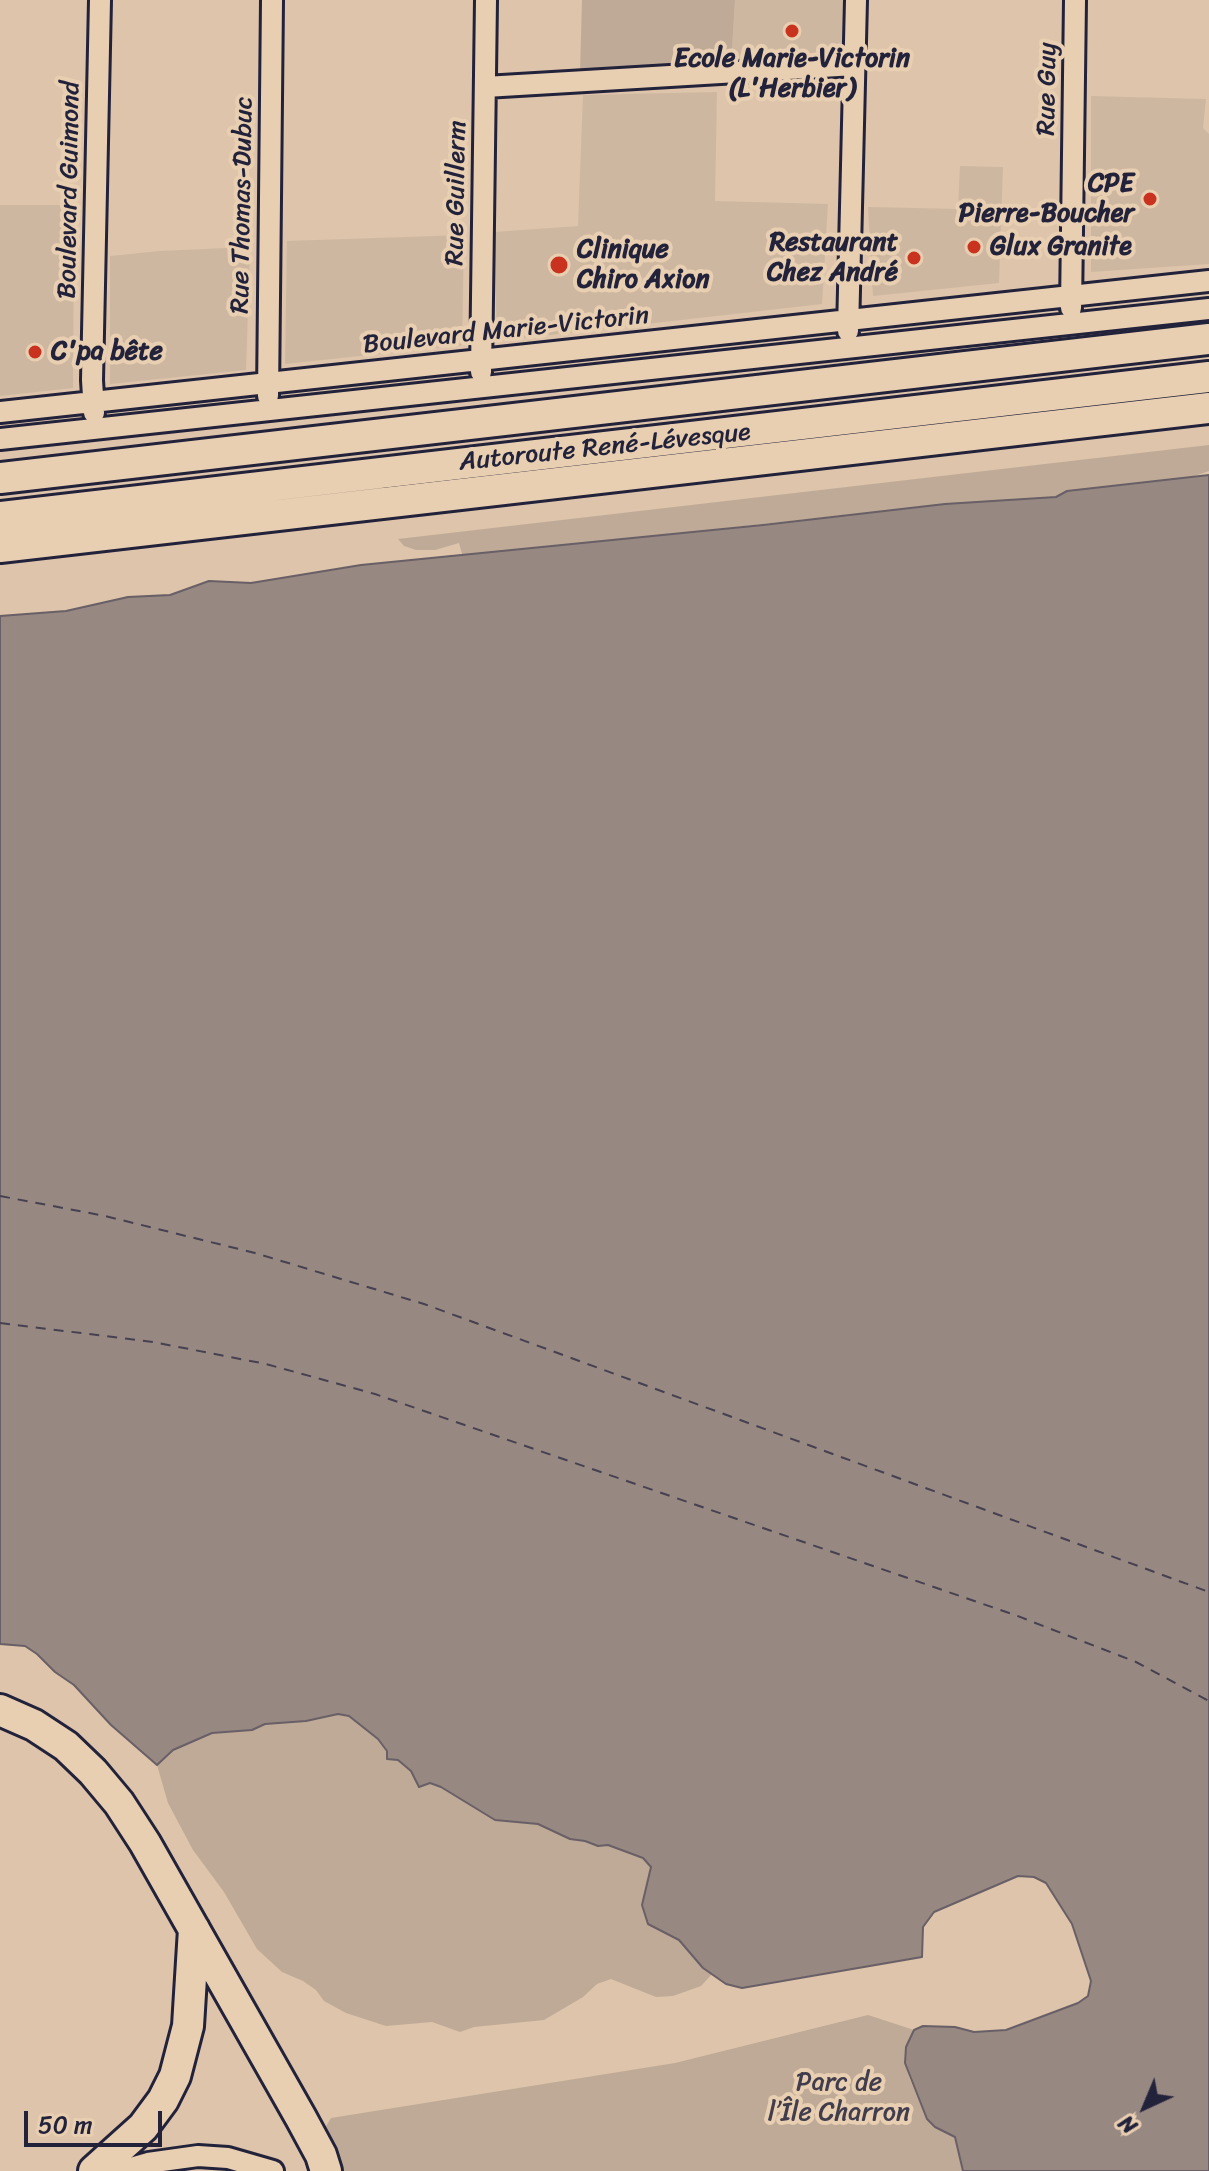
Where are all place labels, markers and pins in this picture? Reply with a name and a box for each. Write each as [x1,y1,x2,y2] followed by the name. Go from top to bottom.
[783,22,801,40] marker: Ecole Marie-Victorin (L'Herbier)
[674,43,910,104] place label: Ecole Marie-Victorin (L'Herbier)
[958,168,1134,230] place label: CPE Pierre-Boucher
[1141,190,1159,208] marker: CPE Pierre-Boucher
[767,227,898,288] place label: Restaurant Chez André
[990,231,1132,263] place label: Glux Granite
[577,234,709,296] place label: Clinique Chiro Axion
[965,238,983,256] marker: Glux Granite
[905,249,923,267] marker: Restaurant Chez André
[548,254,570,276] marker: Clinique Chiro Axion
[51,336,163,368] place label: C'pa bête
[26,343,44,361] marker: C'pa bête

